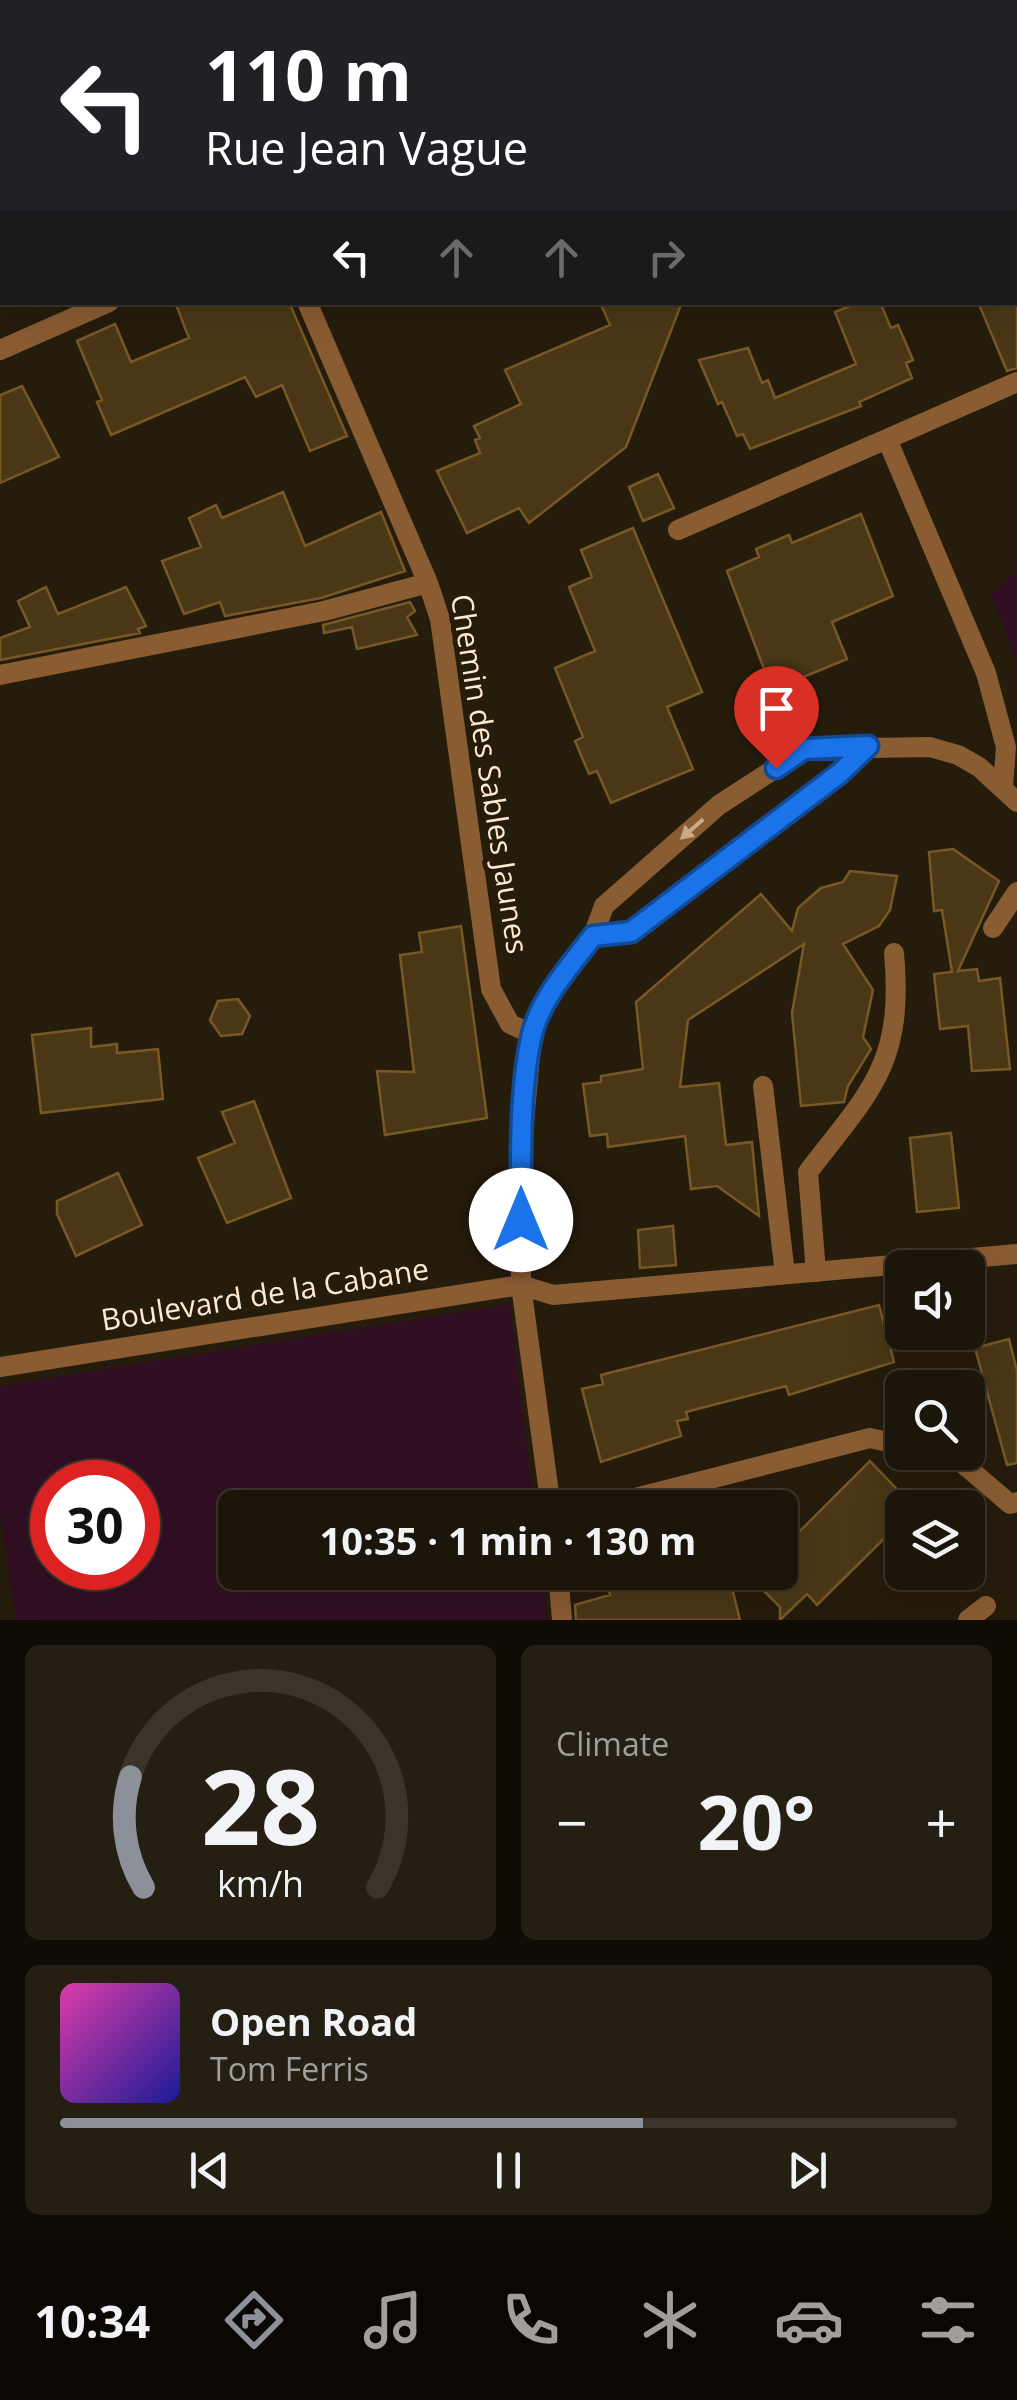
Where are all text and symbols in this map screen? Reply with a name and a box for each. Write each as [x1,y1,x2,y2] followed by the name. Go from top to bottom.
[205,26,412,122] text: 110 m
[40,40,170,170] icon: left
[205,117,528,178] text: Rue Jean Vague
[324,230,379,285] icon: left
[429,230,484,285] icon: ahead
[534,230,589,285] icon: ahead
[639,230,694,285] icon: right
[442,591,539,957] street label: Chemin des Sables Jaunes
[734,666,819,769] pin
[749,681,804,736] icon: arrive
[680,817,704,840] one-way arrow
[469,1168,573,1272] position arrow
[98,1247,432,1340] street label: Boulevard de la Cabane
[885,1250,985,1590] map controls
[885,1250,985,1350] button: sound
[885,1370,985,1470] button: search
[30,1460,160,1590] speed limit sign: 30
[885,1490,985,1590] button: layers
[320,1514,696,1566] text: 10:35 · 1 min · 130 m
[556,1722,669,1765] text: Climate
[201,1734,320,1875] text: 28
[698,1770,815,1872] text: 20°
[556,1784,587,1859] text: −
[926,1784,957,1859] text: +
[217,1859,304,1907] text: km/h
[210,1995,417,2047] text: Open Road
[210,2047,369,2090] text: Tom Ferris
[182,2143,237,2198] icon: previous
[481,2143,536,2198] icon: pause
[780,2143,835,2198] icon: next
[219,2285,289,2355] icon: directions
[358,2285,428,2355] icon: music
[496,2285,566,2355] icon: phone
[635,2285,705,2355] icon: climate
[774,2285,844,2355] icon: car
[913,2285,983,2355] icon: filters
[34,2290,150,2351] text: 10:34

